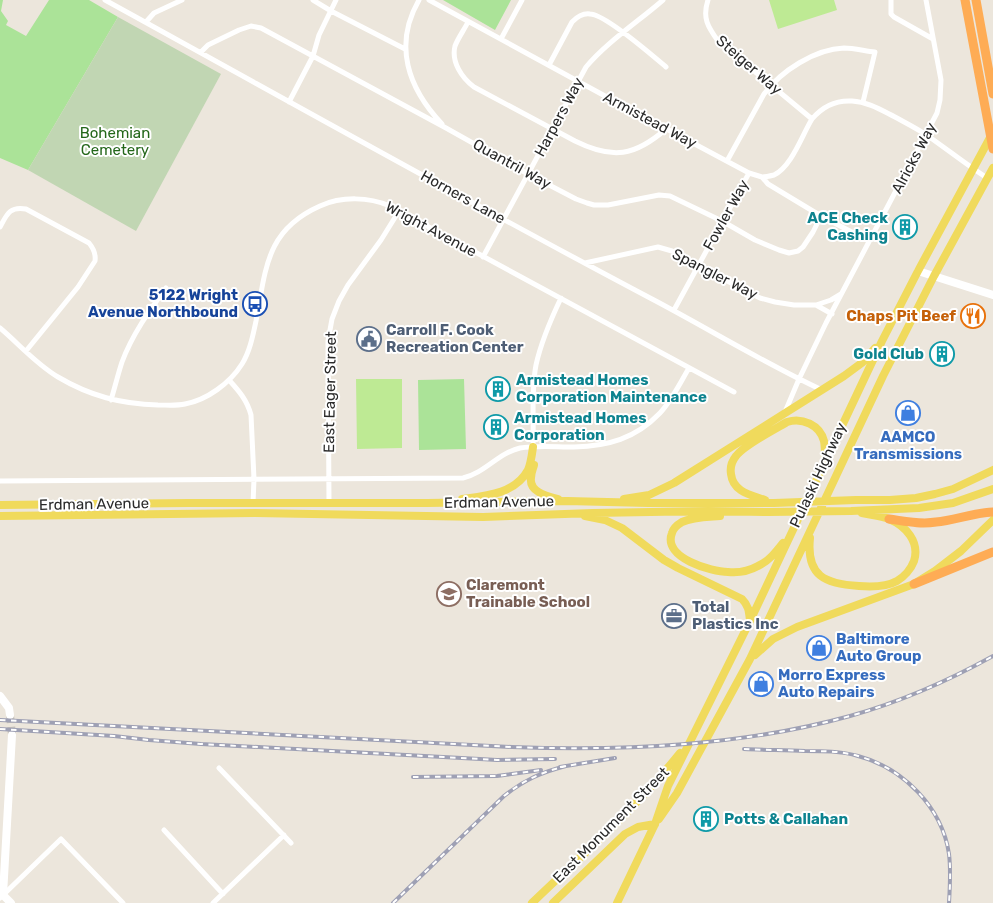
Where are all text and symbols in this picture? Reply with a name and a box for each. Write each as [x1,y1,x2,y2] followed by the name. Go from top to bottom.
[712,31,786,99] street label: Steiger Way
[531,74,587,160] street label: Harpers Way
[600,88,700,152] street label: Armistead Way
[888,119,940,197] street label: Alricks Way
[80,124,150,159] park label: Bohemian Cemetery
[470,135,554,193] street label: Quantril Way
[418,166,508,228] street label: Horners Lane
[699,177,753,253] street label: Fowler Way
[382,197,480,261] street label: Wright Avenue
[807,209,888,244] place label: ACE Check Cashing
[892,214,918,240] building icon: ACE Check Cashing
[669,245,761,303] street label: Spangler Way
[88,286,238,321] place label: 5122 Wright Avenue Northbound
[242,291,268,317] bus stop icon: 5122 Wright Avenue Northbound
[960,303,986,329] restaurant icon: Chaps Pit Beef
[846,307,956,325] place label: Chaps Pit Beef
[386,321,524,356] place label: Carroll F. Cook Recreation Center
[356,326,382,352] public building icon: Carroll F. Cook Recreation Center
[320,331,340,453] street label: East Eager Street
[929,341,955,367] building icon: Gold Club
[853,345,924,363] place label: Gold Club
[516,371,707,406] place label: Armistead Homes Corporation Maintenance
[485,376,511,402] building icon: Armistead Homes Corporation Maintenance
[895,400,921,426] shop icon: AAMCO Transmissions
[514,409,647,444] place label: Armistead Homes Corporation
[483,414,509,440] building icon: Armistead Homes Corporation
[786,420,850,530] street label: Pulaski Highway
[854,428,962,463] place label: AAMCO Transmissions
[444,492,554,512] street label: Erdman Avenue
[39,494,149,514] street label: Erdman Avenue
[466,576,590,611] place label: Claremont Trainable School
[436,581,462,607] school or university icon: Claremont Trainable School
[692,598,779,633] place label: Total Plastics Inc
[661,603,687,629] office icon: Total Plastics Inc
[836,630,921,665] place label: Baltimore Auto Group
[806,635,832,661] shop icon: Baltimore Auto Group
[778,666,886,701] place label: Morro Express Auto Repairs
[748,671,774,697] shop icon: Morro Express Auto Repairs
[549,763,673,887] street label: East Monument Street
[693,806,719,832] building icon: Potts & Callahan
[724,810,848,828] place label: Potts & Callahan

